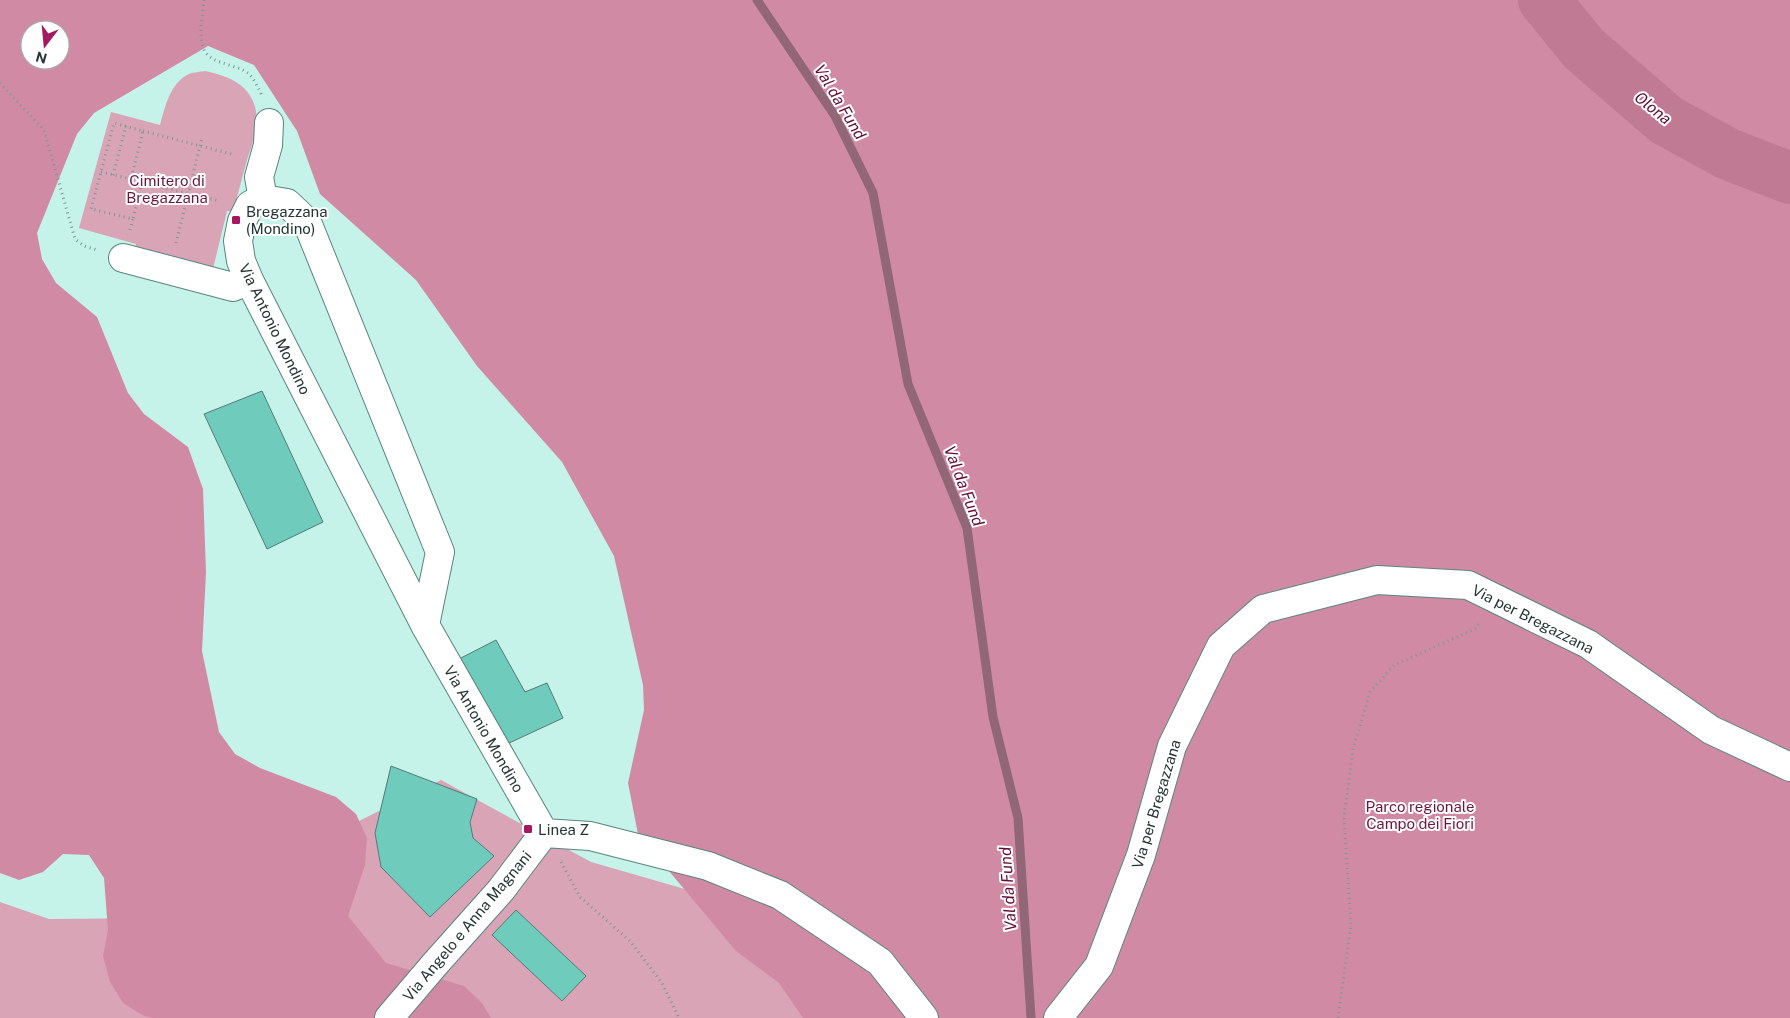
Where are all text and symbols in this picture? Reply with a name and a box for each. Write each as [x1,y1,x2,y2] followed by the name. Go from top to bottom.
[20,20,70,70] north arrow
[34,48,49,67] text: N
[810,61,870,144] water label: Val da Fund
[1631,88,1675,128] water label: Olona
[126,172,208,206] park label: Cimitero di Bregazzana
[246,203,328,237] place label: Bregazzana (Mondino)
[230,214,242,226] marker: Bregazzana (Mondino)
[236,261,314,397] street label: Via Antonio Mondino
[940,443,988,529] water label: Val da Fund
[1469,581,1597,657] street label: Via per Bregazzana
[441,663,527,795] street label: Via Antonio Mondino
[1128,737,1184,871] street label: Via per Bregazzana
[1366,798,1474,832] park label: Parco regionale Campo dei Fiori
[538,821,589,838] place label: Linea Z
[522,823,534,835] marker: Linea Z
[996,846,1020,932] water label: Val da Fund
[399,847,535,1005] street label: Via Angelo e Anna Magnani

